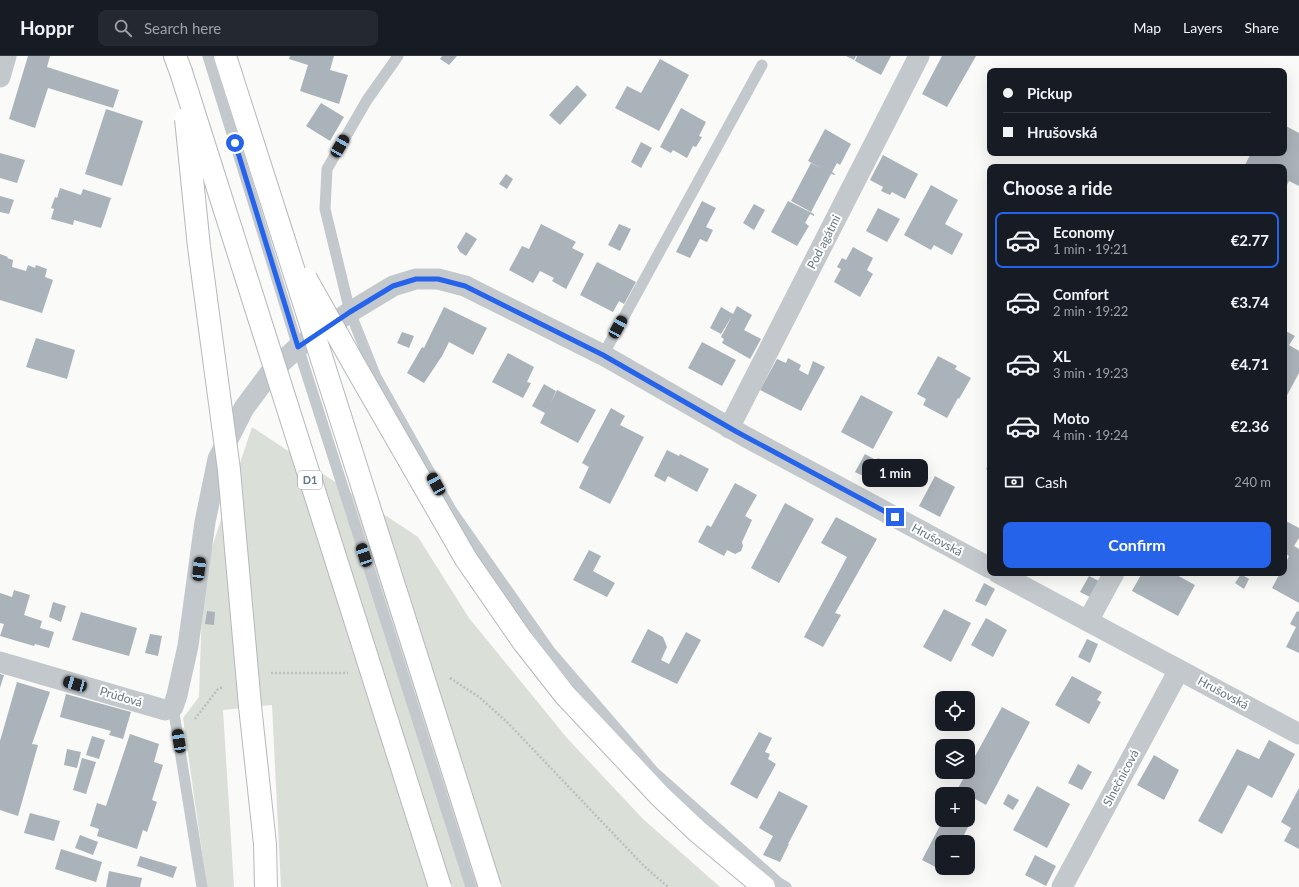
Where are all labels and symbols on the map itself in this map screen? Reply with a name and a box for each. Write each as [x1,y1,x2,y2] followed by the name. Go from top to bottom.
[329,133,351,159] car
[226,134,244,152] route start
[804,212,844,271] street label: Pod agátmi
[607,314,629,340] car
[862,459,928,487] callout: 1 min
[298,471,322,489] road number: D1
[425,471,447,497] car
[886,508,904,526] route end
[909,520,965,559] street label: Hrušovská
[355,542,373,568] car
[192,556,206,582] car
[1195,673,1251,712] street label: Hrušovská
[62,675,88,693] car
[98,683,144,710] street label: Prúdová
[171,728,187,754] car
[1099,747,1142,809] street label: Slnečnicová

